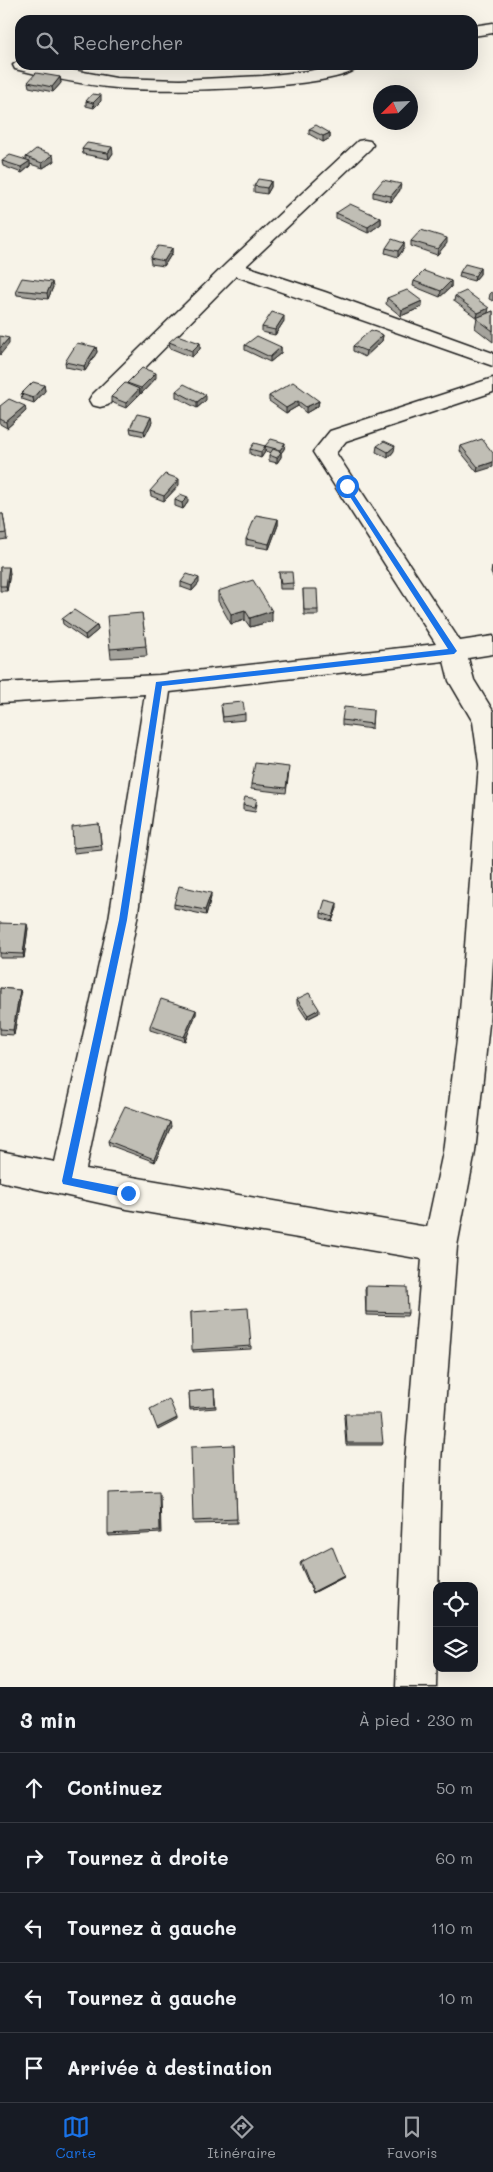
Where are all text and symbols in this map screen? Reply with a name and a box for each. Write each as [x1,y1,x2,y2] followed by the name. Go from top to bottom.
[15,15,478,70] search box
[33,29,61,57] icon: search
[73,30,183,55] text: Rechercher
[373,85,418,130] north arrow
[336,475,359,498] route start
[117,1182,140,1205] route end
[433,1582,478,1672] map controls
[433,1582,478,1627] button: locate
[433,1627,478,1672] button: layers
[20,1706,76,1733] text: 3 min
[359,1709,473,1730] text: À pied · 230 m
[20,1774,48,1802] icon: ahead
[67,1775,162,1800] text: Continuez
[436,1777,473,1798] text: 50 m
[20,1844,48,1872] icon: right
[67,1845,229,1870] text: Tournez à droite
[436,1847,473,1868] text: 60 m
[20,1914,48,1942] icon: left
[67,1915,236,1940] text: Tournez à gauche
[431,1917,473,1938] text: 110 m
[20,1984,48,2012] icon: left
[67,1985,236,2010] text: Tournez à gauche
[438,1987,473,2008] text: 10 m
[20,2054,48,2082] icon: arrive
[67,2055,272,2080] text: Arrivée à destination
[56,2113,96,2162] tab: Carte
[207,2113,276,2162] tab: Itinéraire
[387,2113,437,2162] tab: Favoris

